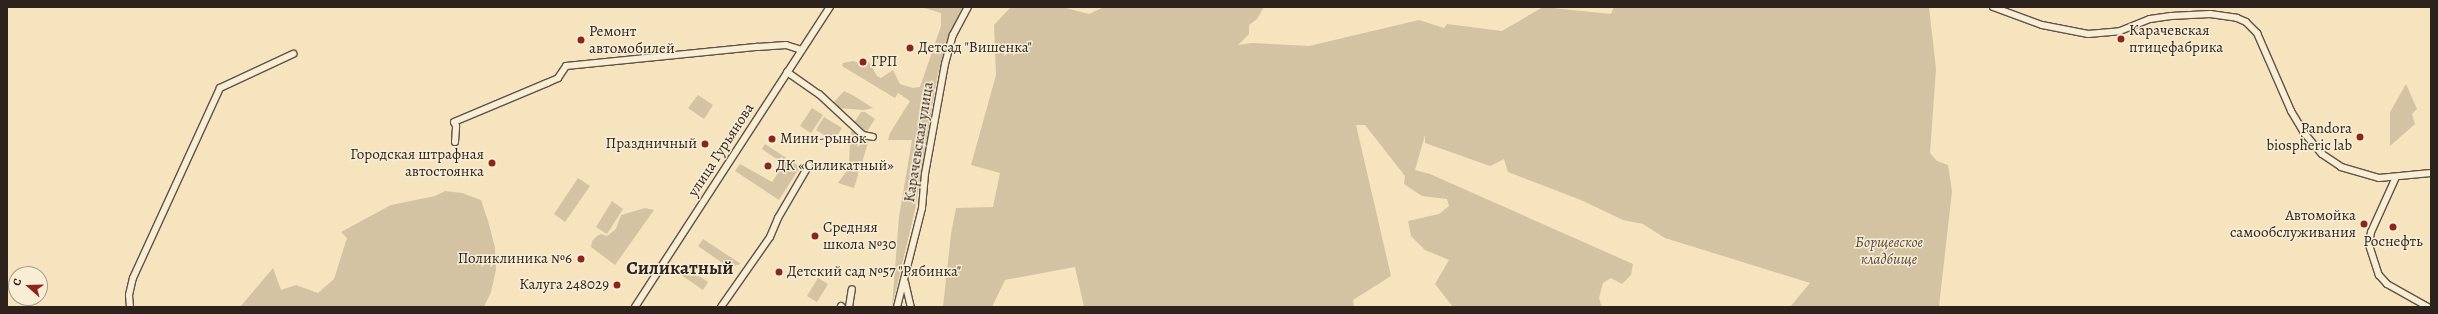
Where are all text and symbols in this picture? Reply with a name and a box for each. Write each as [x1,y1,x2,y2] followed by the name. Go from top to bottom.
[2129,21,2223,56] place label: Карачевская птицефабрика
[589,22,675,57] place label: Ремонт автомобилей
[2116,34,2126,44] marker: Карачевская птицефабрика
[576,35,586,45] marker: Ремонт автомобилей
[918,39,1032,57] place label: Детсад "Вишенка"
[905,43,915,53] marker: Детсад "Вишенка"
[871,53,897,71] place label: ГРП
[858,57,868,67] marker: ГРП
[901,80,937,204] street label: Карачевская улица
[684,100,758,200] street label: улица Гурьянова
[2266,119,2352,154] place label: Pandora biospheric lab
[780,130,867,148] place label: Мини-рынок
[2355,132,2365,142] marker: Pandora biospheric lab
[767,134,777,144] marker: Мини-рынок
[606,135,697,153] place label: Праздничный
[700,139,710,149] marker: Праздничный
[350,145,484,180] place label: Городская штрафная автостоянка
[776,157,894,175] place label: ДК «Силикатный»
[487,158,497,168] marker: Городская штрафная автостоянка
[763,161,773,171] marker: ДК «Силикатный»
[2230,206,2356,241] place label: Автомойка самообслуживания
[823,218,896,253] place label: Средняя школа №30
[2359,219,2369,229] marker: Автомойка самообслуживания
[2388,222,2398,232] marker: Роснефть
[810,231,820,241] marker: Средняя школа №30
[1855,233,1923,268] park label: Борщевское кладбище
[2363,233,2423,251] place label: Роснефть
[458,250,572,268] place label: Поликлиника №6
[575,253,587,265] marker: Поликлиника №6
[626,258,734,280] district label: Силикатный
[787,263,962,281] place label: Детский сад №57 "Рябинка"
[8,266,48,306] north arrow
[774,267,784,277] marker: Детский сад №57 "Рябинка"
[9,276,25,288] text: С
[519,276,609,294] place label: Калуга 248029
[612,280,622,290] marker: Калуга 248029

